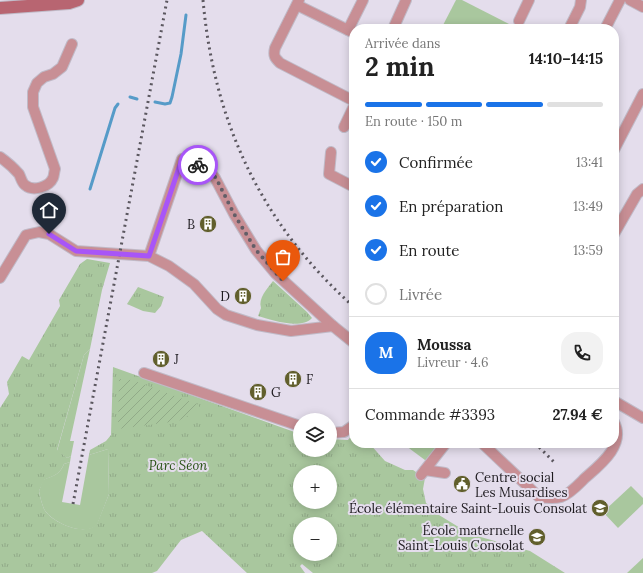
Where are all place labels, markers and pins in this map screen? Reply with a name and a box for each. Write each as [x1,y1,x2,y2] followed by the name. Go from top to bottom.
[32,193,66,234] pin
[198,214,218,234] building icon: B
[187,216,195,233] place label: B
[266,240,300,281] pin
[233,286,253,306] building icon: D
[220,288,230,305] place label: D
[151,349,171,369] building icon: J
[173,351,179,368] place label: J
[283,369,303,389] building icon: F
[306,371,313,388] place label: F
[248,382,268,402] building icon: G
[271,384,281,401] place label: G
[475,469,567,501] place label: Centre social Les Musardises
[452,474,472,494] public building icon: Centre social Les Musardises
[590,498,610,518] school or university icon: École élémentaire Saint-Louis Consolat
[349,500,587,517] place label: École élémentaire Saint-Louis Consolat
[398,522,524,554] place label: École maternelle Saint-Louis Consolat
[527,527,547,547] school or university icon: École maternelle Saint-Louis Consolat

